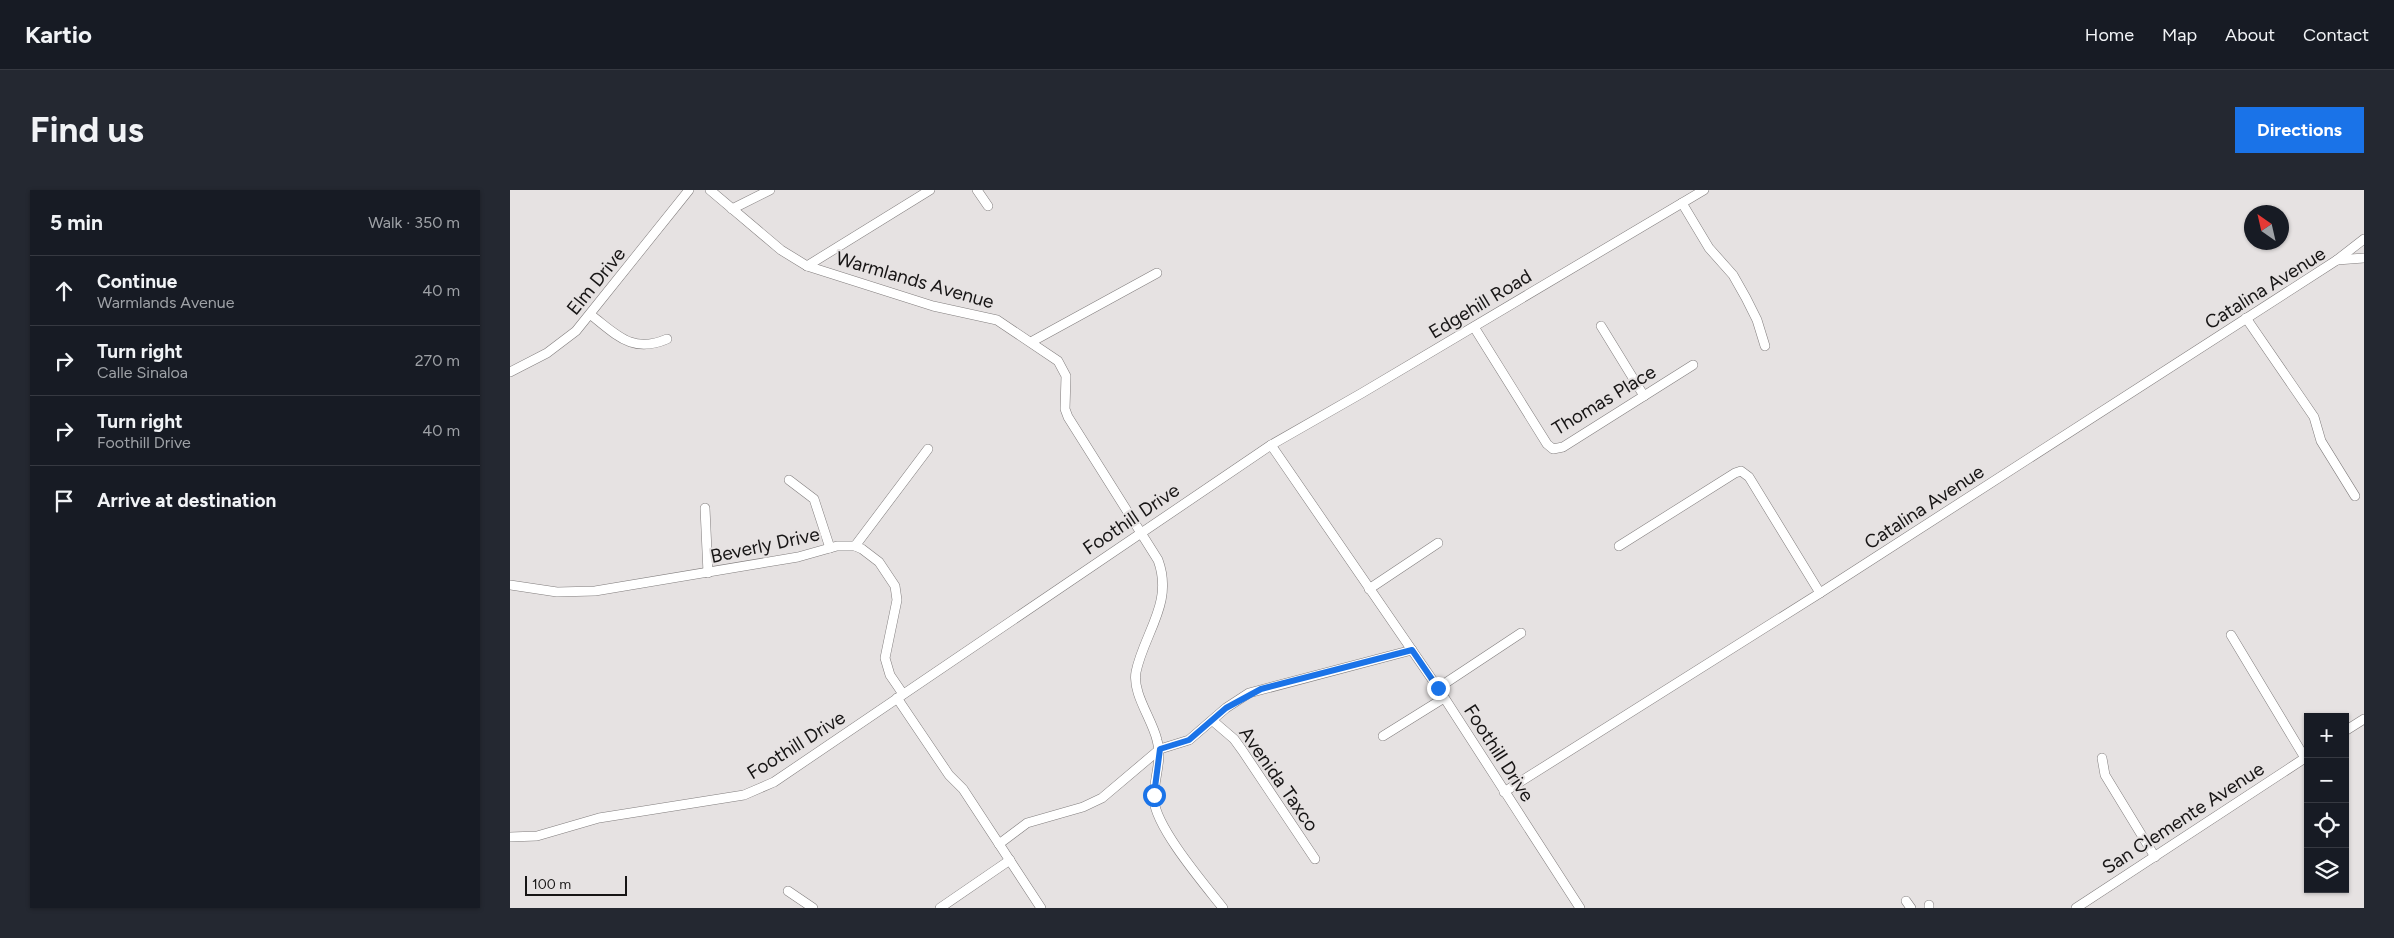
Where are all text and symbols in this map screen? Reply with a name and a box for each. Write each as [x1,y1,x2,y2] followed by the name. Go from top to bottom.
[25,20,92,49] text: Kartio
[2085,24,2134,46] text: Home
[2162,24,2197,46] text: Map
[2225,24,2275,46] text: About
[2303,24,2369,46] text: Contact
[2235,107,2364,153] button: Directions
[30,109,144,151] text: Find us
[2244,205,2289,250] north arrow
[50,210,103,235] text: 5 min
[368,213,460,232] text: Walk · 350 m
[2200,242,2330,334] street label: Catalina Avenue
[562,243,630,319] street label: Elm Drive
[833,246,997,314] street label: Warmlands Avenue
[1424,264,1536,344] street label: Edgehill Road
[97,270,177,293] text: Continue
[50,277,78,305] icon: ahead
[422,281,460,300] text: 40 m
[97,293,234,312] text: Warmlands Avenue
[97,340,183,363] text: Turn right
[50,347,78,375] icon: right
[415,351,460,370] text: 270 m
[1548,360,1660,440] street label: Thomas Place
[97,363,188,382] text: Calle Sinaloa
[97,410,183,433] text: Turn right
[50,417,78,445] icon: right
[422,421,460,440] text: 40 m
[97,433,191,452] text: Foothill Drive
[1860,460,1988,554] street label: Catalina Avenue
[1078,478,1184,560] street label: Foothill Drive
[50,487,78,515] icon: arrive
[97,489,276,512] text: Arrive at destination
[708,522,822,568] street label: Beverly Drive
[1427,677,1450,700] route end
[1459,700,1539,806] street label: Foothill Drive
[743,706,849,784] street label: Foothill Drive
[2304,713,2349,893] map controls
[2304,713,2349,758] button: +
[1234,722,1324,836] street label: Avenida Taxco
[2098,757,2268,879] street label: San Clemente Avenue
[2304,758,2349,803] button: −
[1143,784,1166,807] route start
[2304,803,2349,848] button: locate
[2304,848,2349,893] button: layers
[525,873,628,896] scale bar
[532,876,571,893] text: 100 m

